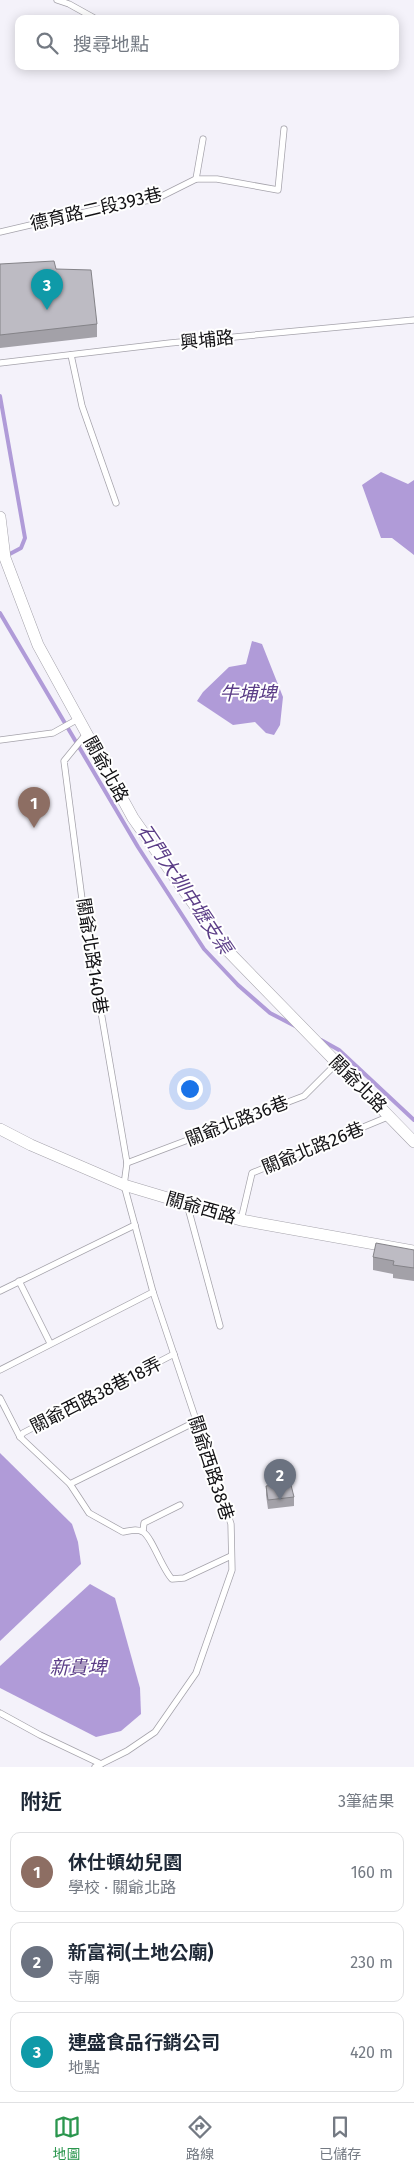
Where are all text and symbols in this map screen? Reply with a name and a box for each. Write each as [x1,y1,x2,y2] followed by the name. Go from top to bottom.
[15,15,399,70] search box
[33,29,61,57] icon: search
[73,33,149,56] text: 搜尋地點
[28,183,164,235] street label: 德育路二段393巷
[31,269,63,310] pin: 3
[179,326,235,354] street label: 興埔路
[219,682,278,705] water label: 牛埔埤
[79,732,133,806] street label: 關爺北路
[18,787,50,828] pin: 1
[133,820,239,961] water label: 石門大圳中壢支渠
[72,896,112,1016] street label: 關爺北路140巷
[325,1051,391,1117] street label: 關爺北路
[177,1076,203,1102] your location
[182,1091,292,1151] street label: 關爺北路36巷
[259,1117,367,1179] street label: 關爺北路26巷
[163,1188,239,1228] street label: 關爺西路
[27,1352,165,1438] street label: 關爺西路38巷18弄
[184,1413,238,1523] street label: 關爺西路38巷
[264,1459,296,1500] pin: 2
[49,1656,108,1679] water label: 新貴埤
[20,1789,62,1815] text: 附近
[338,1792,394,1811] text: 3筆結果
[68,1851,182,1874] text: 休仕頓幼兒園
[33,1863,41,1882] text: 1
[351,1863,393,1882] text: 160 m
[68,1878,176,1897] text: 學校 · 關爺北路
[68,1941,213,1964] text: 新富祠(土地公廟)
[33,1953,41,1972] text: 2
[350,1953,393,1972] text: 230 m
[68,1968,100,1987] text: 寺廟
[68,2031,220,2054] text: 連盛食品行銷公司
[33,2043,41,2062] text: 3
[350,2043,393,2062] text: 420 m
[68,2058,100,2077] text: 地點
[53,2113,81,2163] tab: 地圖
[186,2113,214,2163] tab: 路線
[319,2113,361,2163] tab: 已儲存

